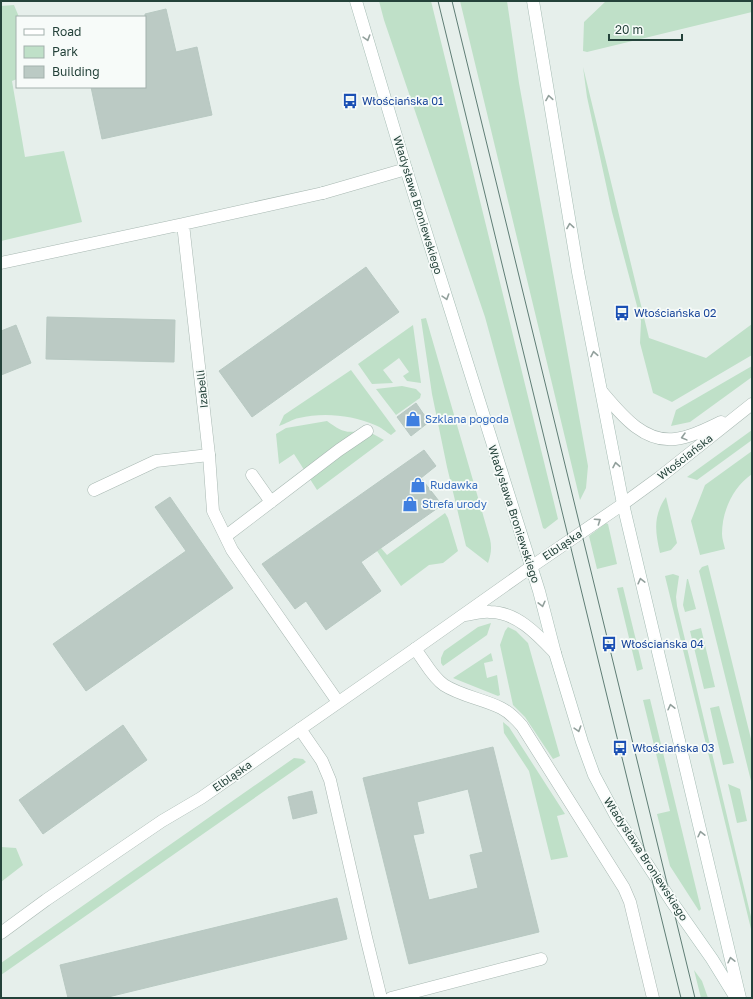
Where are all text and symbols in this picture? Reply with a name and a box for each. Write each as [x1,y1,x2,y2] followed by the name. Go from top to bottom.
[16,16,146,88] legend
[609,16,682,42] scale bar
[615,22,643,37] text: 20 m
[52,24,81,39] text: Road
[363,35,371,42] one-way arrow
[52,44,78,59] text: Park
[52,64,100,79] text: Building
[341,92,359,110] bus stop icon: Włościańska 01
[362,94,443,107] place label: Włościańska 01
[545,95,554,101] one-way arrow
[391,134,446,276] street label: Władysława Broniewskiego
[566,223,575,229] one-way arrow
[441,293,450,300] one-way arrow
[613,304,631,322] bus stop icon: Włościańska 02
[634,306,716,319] place label: Włościańska 02
[590,351,599,357] one-way arrow
[193,369,210,409] street label: Izabelli
[404,410,422,428] shop icon: Szklana pogoda
[425,412,509,425] place label: Szklana pogoda
[654,431,715,482] street label: Włościańska
[681,432,688,441] one-way arrow
[486,443,543,585] street label: Władysława Broniewskiego
[612,462,620,469] one-way arrow
[409,476,427,494] shop icon: Rudawka
[430,478,478,491] place label: Rudawka
[401,495,419,513] shop icon: Strefa urody
[422,497,487,510] place label: Strefa urody
[593,519,600,526] one-way arrow
[539,527,584,563] street label: Elbląska
[637,577,646,584] one-way arrow
[537,600,546,607] one-way arrow
[600,635,618,653] bus stop icon: Włościańska 04
[621,637,704,650] place label: Włościańska 04
[668,704,676,710] one-way arrow
[573,725,582,732] one-way arrow
[611,739,629,757] bus stop icon: Włościańska 03
[632,741,714,754] place label: Włościańska 03
[210,757,254,794] street label: Elbląska
[602,795,691,923] street label: Władysława Broniewskiego
[698,830,706,837] one-way arrow
[728,957,736,963] one-way arrow

